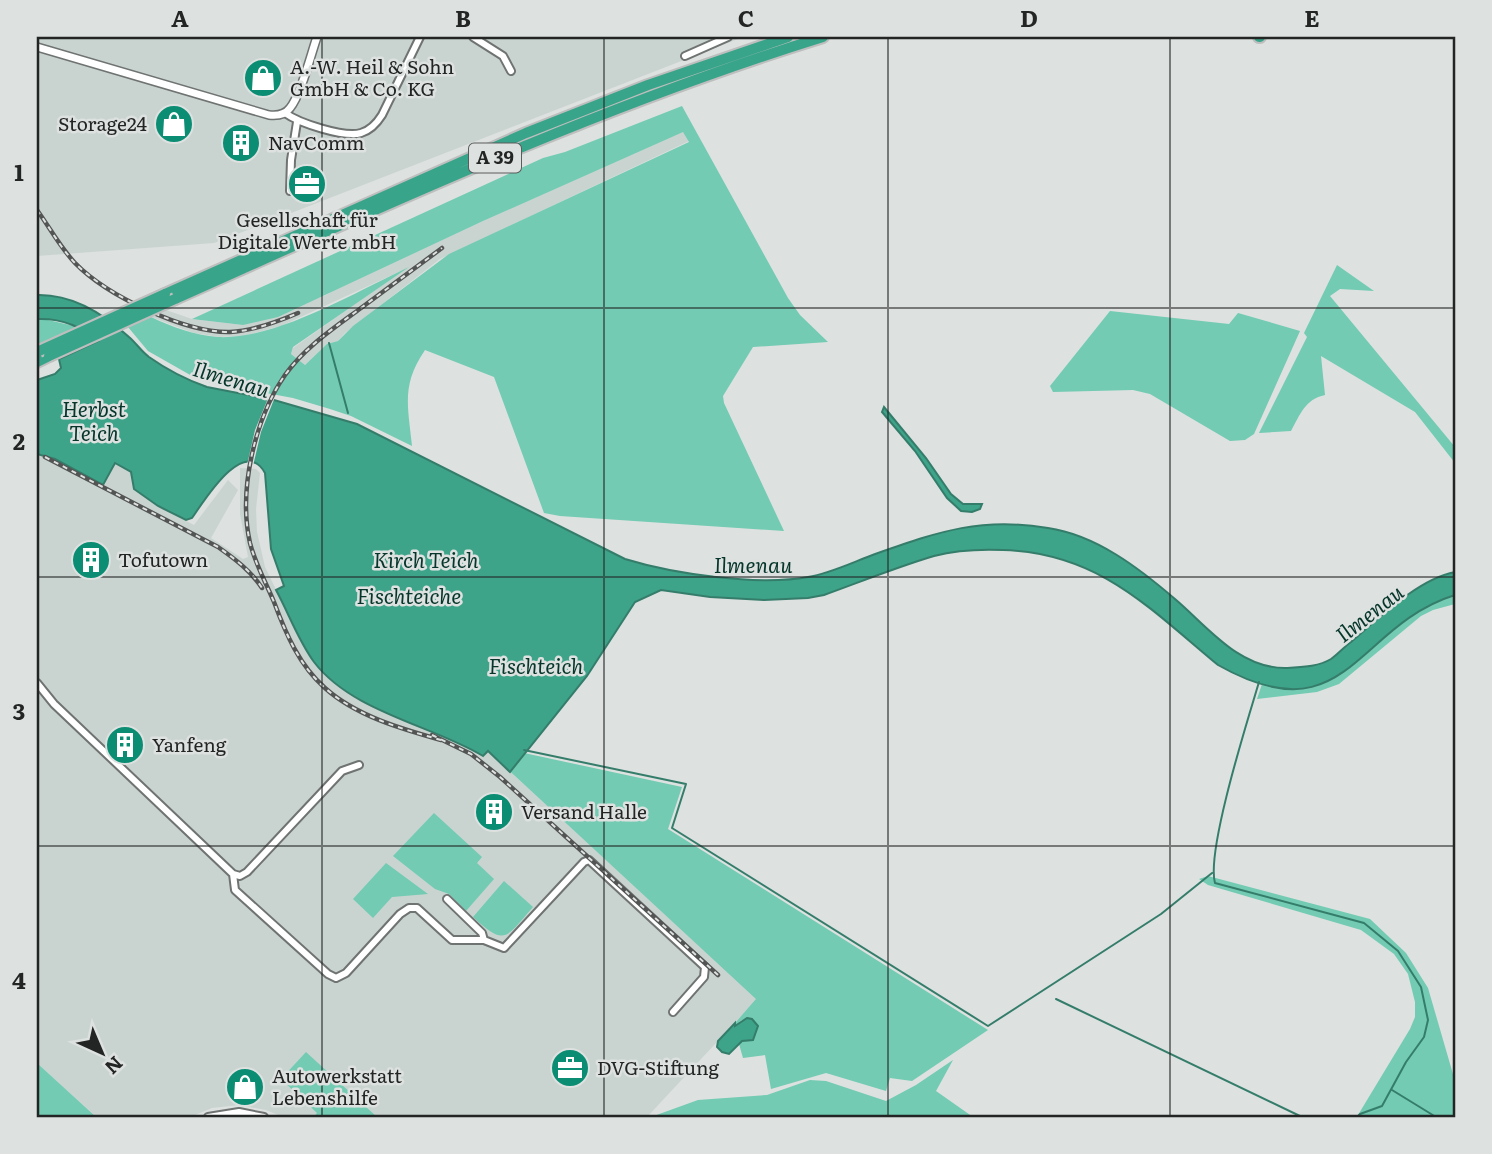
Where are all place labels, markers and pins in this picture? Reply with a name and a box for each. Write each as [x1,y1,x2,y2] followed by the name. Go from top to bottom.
[290,52,454,102] place label: A.-W. Heil & Sohn GmbH & Co. KG
[242,57,284,99] shop icon: A.-W. Heil & Sohn GmbH & Co. KG
[153,103,195,145] shop icon: Storage24
[58,109,148,137] place label: Storage24
[220,122,262,164] building icon: NavComm
[268,128,365,156] place label: NavComm
[286,163,328,205] office icon: Gesellschaft für Digitale Werte mbH
[217,205,397,255] place label: Gesellschaft für Digitale Werte mbH
[70,539,112,581] building icon: Tofutown
[118,545,208,573] place label: Tofutown
[104,724,146,766] building icon: Yanfeng
[152,730,227,758] place label: Yanfeng
[473,791,515,833] building icon: Versand Halle
[521,797,647,825] place label: Versand Halle
[549,1047,591,1089] office icon: DVG-Stiftung
[597,1053,720,1081] place label: DVG-Stiftung
[272,1061,402,1111] place label: Autowerkstatt Lebenshilfe
[224,1066,266,1108] shop icon: Autowerkstatt Lebenshilfe

